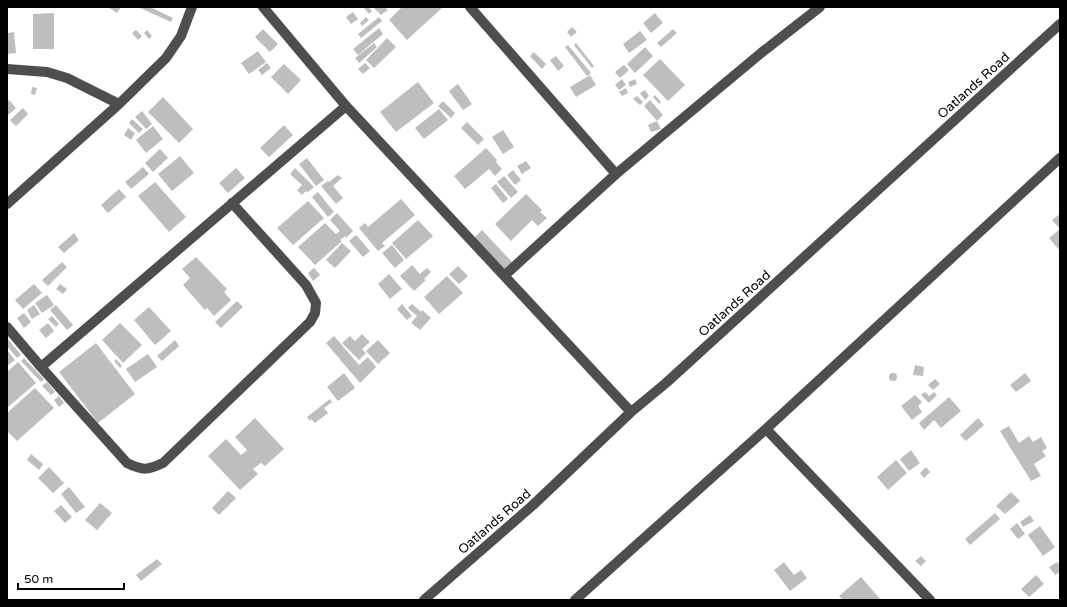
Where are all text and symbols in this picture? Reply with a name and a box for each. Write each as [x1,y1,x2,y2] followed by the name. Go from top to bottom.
[934,49,1013,122] street label: Oatlands Road
[695,267,774,340] street label: Oatlands Road
[455,486,534,558] street label: Oatlands Road
[18,565,124,591] scale bar
[24,572,53,586] text: 50 m

